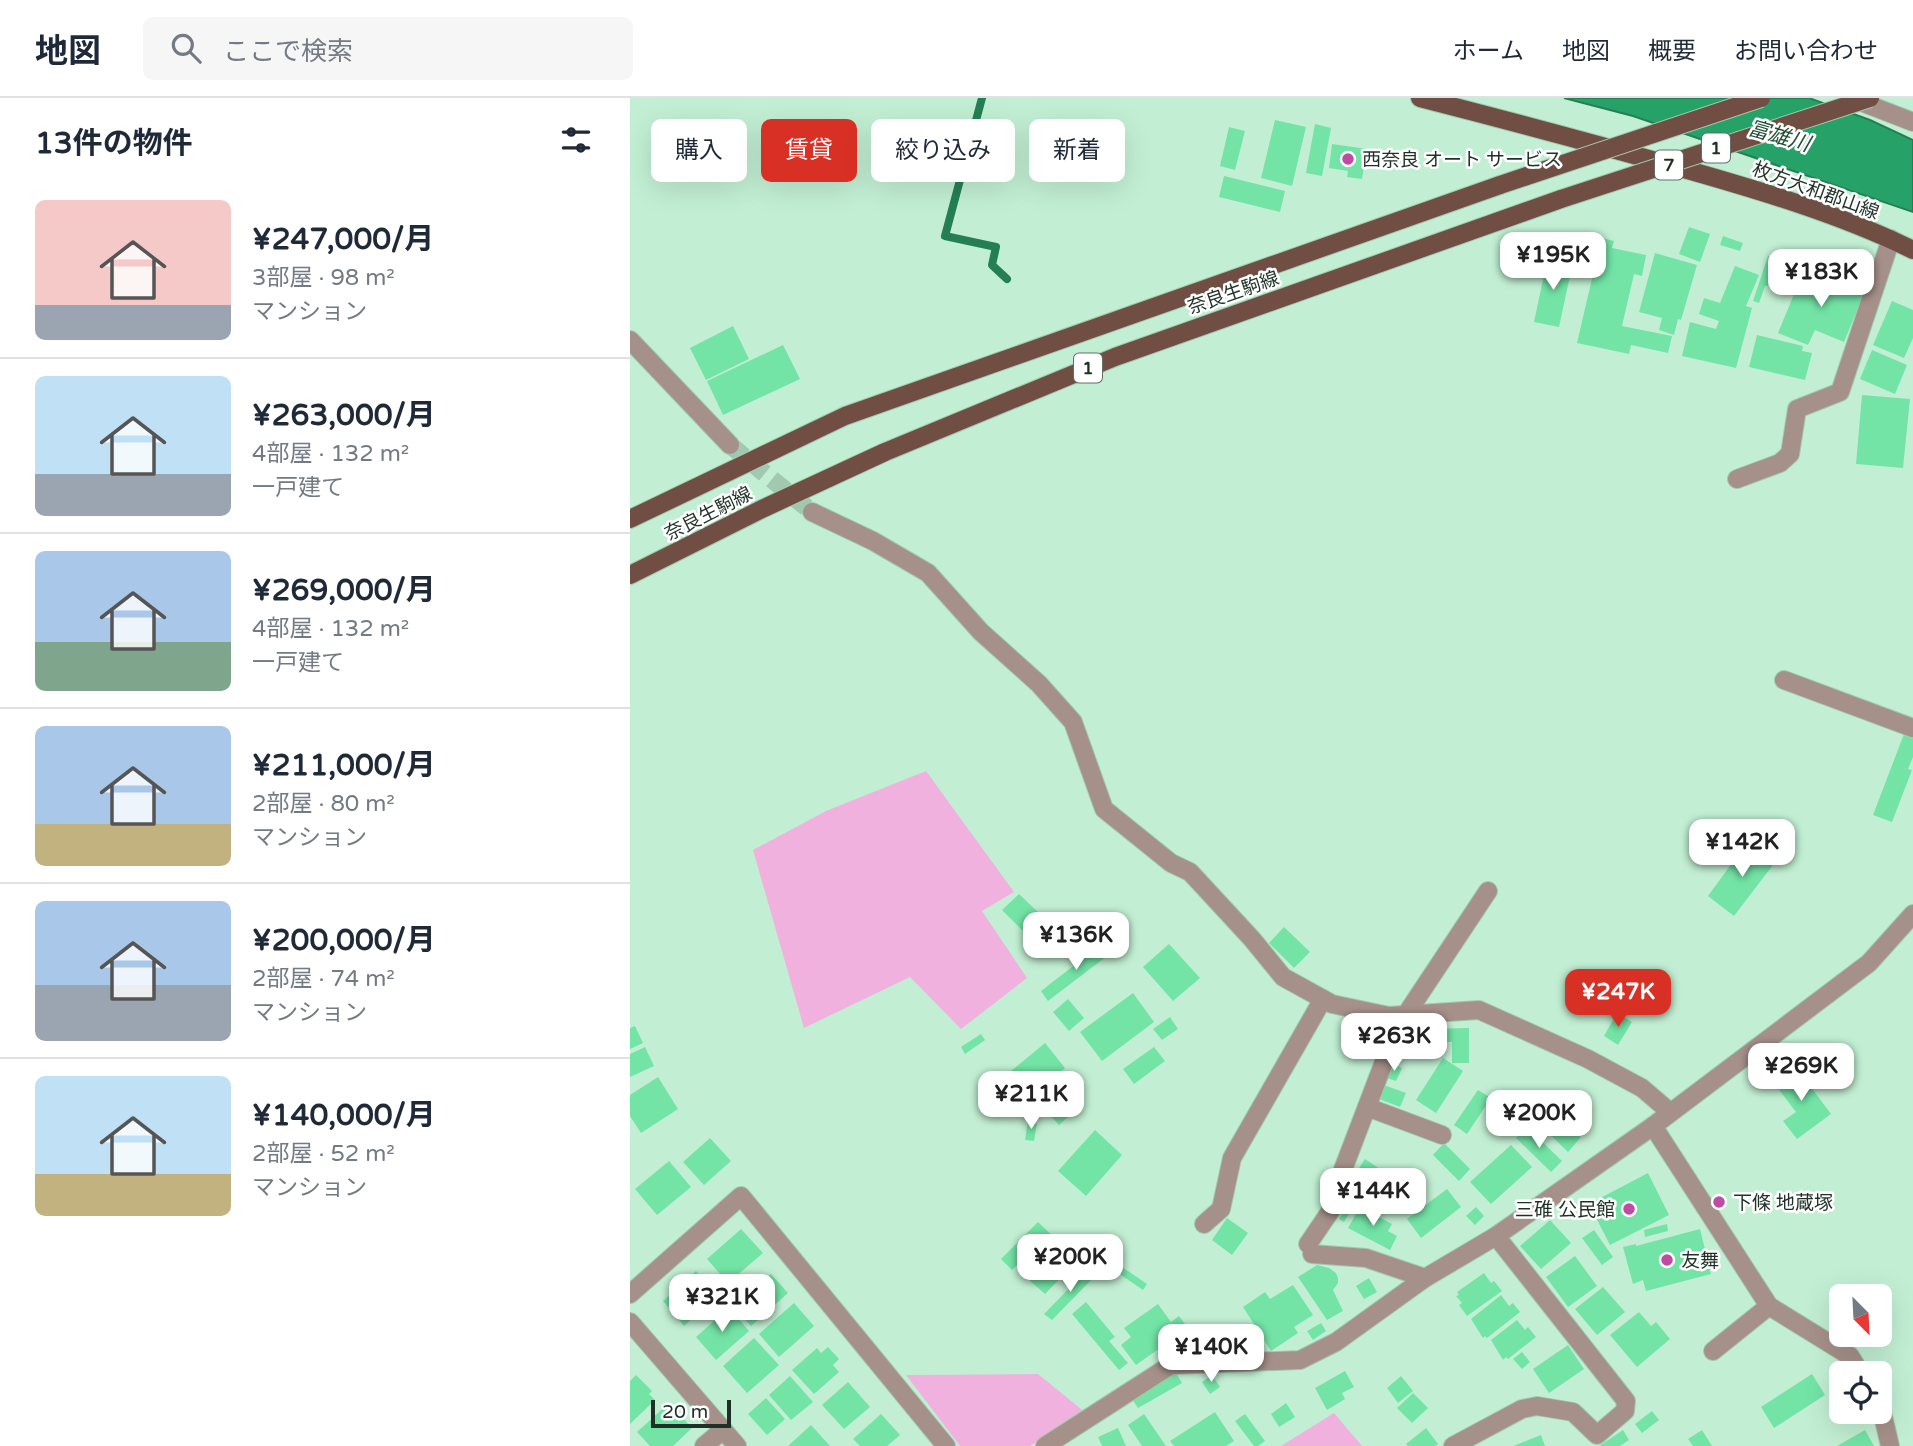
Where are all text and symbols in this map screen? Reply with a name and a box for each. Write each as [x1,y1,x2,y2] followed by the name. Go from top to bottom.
[143,17,633,80] search box
[167,29,205,67] icon: search
[35,32,101,71] text: 地図
[223,36,353,67] text: ここで検索
[1453,37,1524,66] text: ホーム
[1562,37,1610,66] text: 地図
[1648,37,1696,66] text: 概要
[1734,37,1878,66] text: お問い合わせ
[1745,116,1815,158] water label: 富雄川
[651,119,747,182] chip: 購入
[761,119,857,182] chip: 賃貸
[871,119,1015,182] chip: 絞り込み
[1029,119,1125,182] chip: 新着
[557,121,595,159] icon: filters
[35,125,193,162] text: 13件の物件
[1702,134,1730,162] road number: 1
[1362,149,1562,171] place label: 西奈良 オート サービス
[1655,150,1683,180] road number: 7
[1340,151,1356,167] marker: 西奈良 オート サービス
[1749,158,1882,224] street label: 枚方大和郡山線
[252,221,434,258] text: ¥247,000/月
[91,228,175,312] icon: home
[1504,232,1602,292] pin: ¥195K
[1516,241,1590,269] text: ¥195K
[1772,250,1870,309] pin: ¥183K
[1784,258,1858,286] text: ¥183K
[252,264,395,292] text: 3部屋 · 98 m²
[1185,267,1282,319] street label: 奈良生駒線
[252,298,367,326] text: マンション
[1074,354,1102,382] road number: 1
[252,397,436,434] text: ¥263,000/月
[91,404,175,488] icon: home
[252,440,409,468] text: 4部屋 · 132 m²
[252,474,344,502] text: 一戸建て
[661,483,756,545] street label: 奈良生駒線
[252,572,436,609] text: ¥269,000/月
[91,579,175,663] icon: home
[252,615,409,643] text: 4部屋 · 132 m²
[252,649,344,677] text: 一戸建て
[252,747,436,784] text: ¥211,000/月
[91,754,175,838] icon: home
[252,790,395,818] text: 2部屋 · 80 m²
[1693,820,1791,879] pin: ¥142K
[252,824,367,852] text: マンション
[1705,828,1779,856] text: ¥142K
[1027,912,1125,972] pin: ¥136K
[1039,921,1113,949] text: ¥136K
[252,922,436,959] text: ¥200,000/月
[91,929,175,1013] icon: home
[252,965,395,993] text: 2部屋 · 74 m²
[1569,970,1667,1029] pin: ¥247K
[1581,978,1655,1006] text: ¥247K
[252,999,367,1027] text: マンション
[1345,1014,1443,1073] pin: ¥263K
[1357,1022,1431,1050] text: ¥263K
[1752,1044,1850,1103] pin: ¥269K
[1764,1052,1838,1080] text: ¥269K
[982,1072,1080,1131] pin: ¥211K
[994,1080,1068,1108] text: ¥211K
[1490,1090,1588,1150] pin: ¥200K
[252,1097,436,1134] text: ¥140,000/月
[1502,1099,1576,1127] text: ¥200K
[91,1104,175,1188] icon: home
[252,1140,395,1168] text: 2部屋 · 52 m²
[1324,1168,1422,1228] pin: ¥144K
[252,1174,367,1202] text: マンション
[1336,1177,1410,1205] text: ¥144K
[1733,1192,1833,1214] place label: 下條 地蔵塚
[1711,1194,1727,1210] marker: 下條 地蔵塚
[1515,1199,1615,1221] place label: 三碓 公民館
[1621,1201,1637,1217] marker: 三碓 公民館
[1021,1234,1119,1294] pin: ¥200K
[1033,1243,1107,1271] text: ¥200K
[1681,1250,1719,1272] place label: 友舞
[1659,1252,1675,1268] marker: 友舞
[673,1274,771,1334] pin: ¥321K
[685,1283,759,1311] text: ¥321K
[1829,1284,1892,1348] north arrow
[1829,1284,1892,1424] map controls
[1162,1324,1260,1384] pin: ¥140K
[1174,1333,1248,1361] text: ¥140K
[1829,1361,1892,1424] button: locate
[651,1397,732,1429] scale bar
[662,1401,708,1423] text: 20 m

